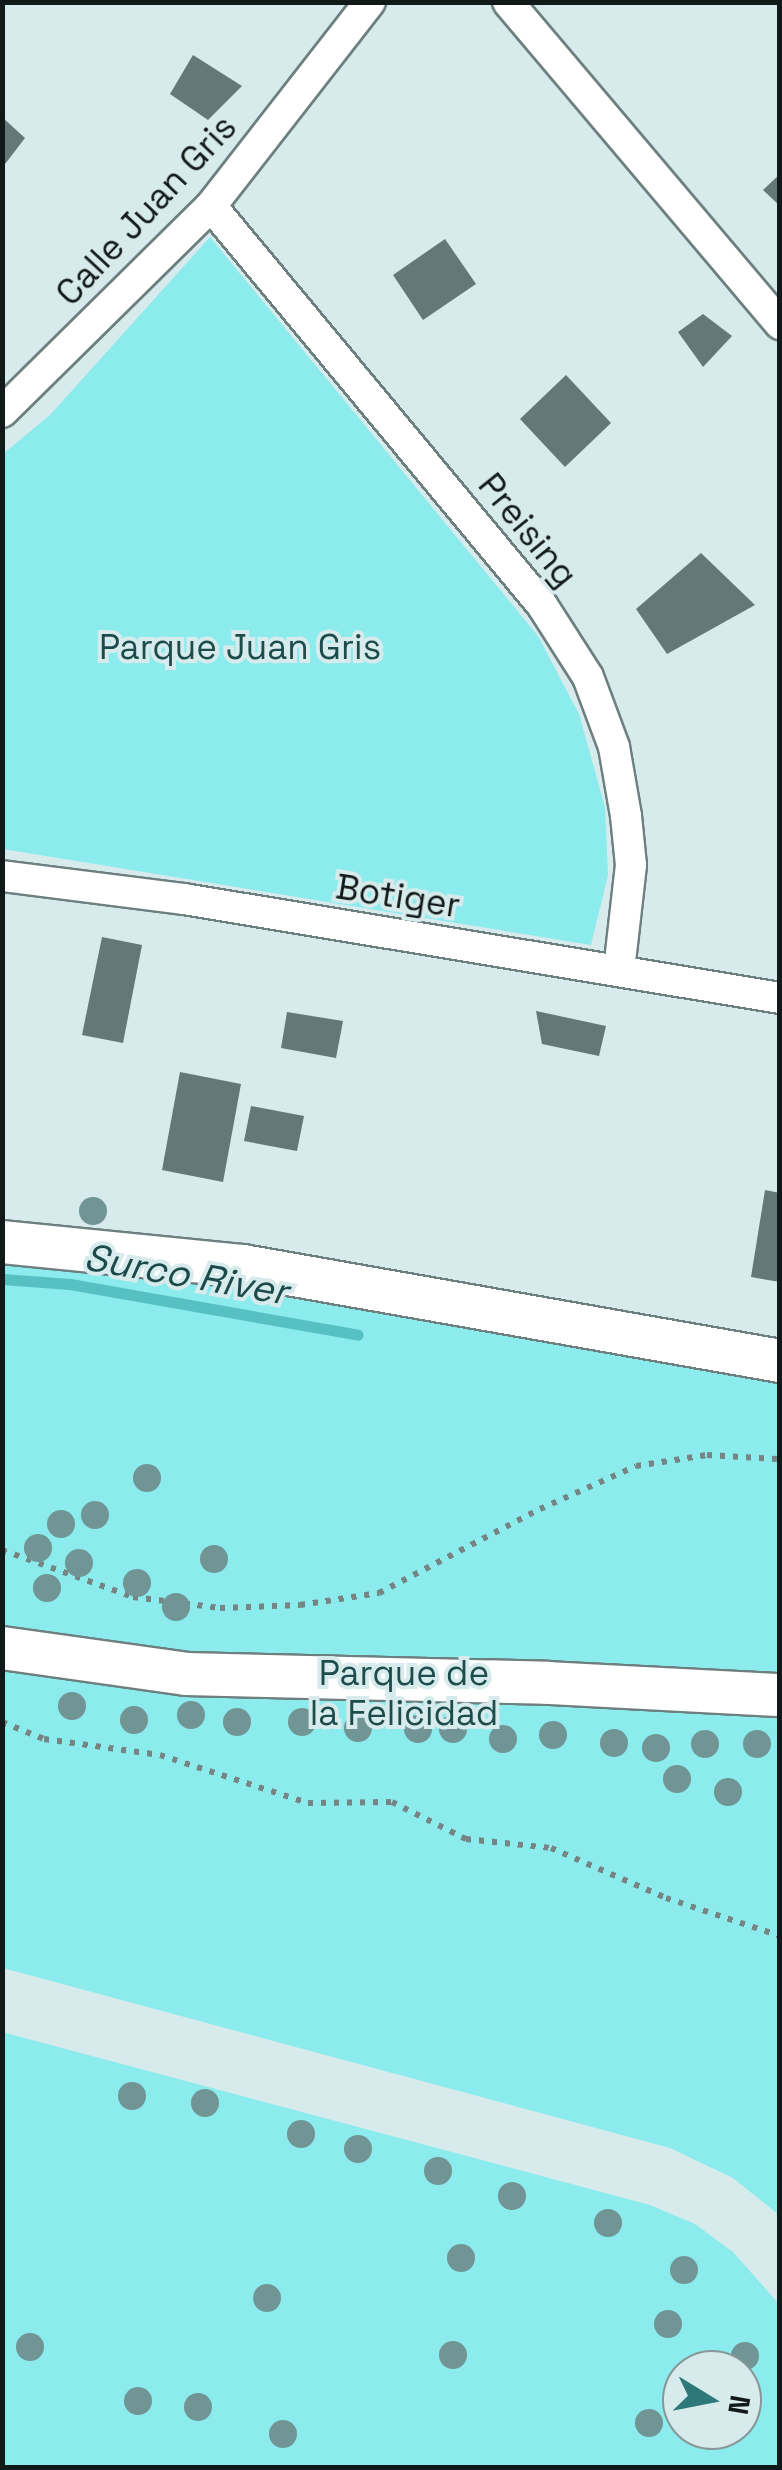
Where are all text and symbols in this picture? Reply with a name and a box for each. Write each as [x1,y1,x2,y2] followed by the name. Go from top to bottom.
[47,106,245,314] street label: Calle Juan Gris
[470,465,586,595] street label: Preising
[99,626,381,668] park label: Parque Juan Gris
[333,865,463,927] street label: Botiger
[81,1235,291,1315] water label: Surco River
[310,1652,498,1734] park label: Parque de la Felicidad
[662,2350,762,2450] north arrow
[720,2392,759,2417] text: N

